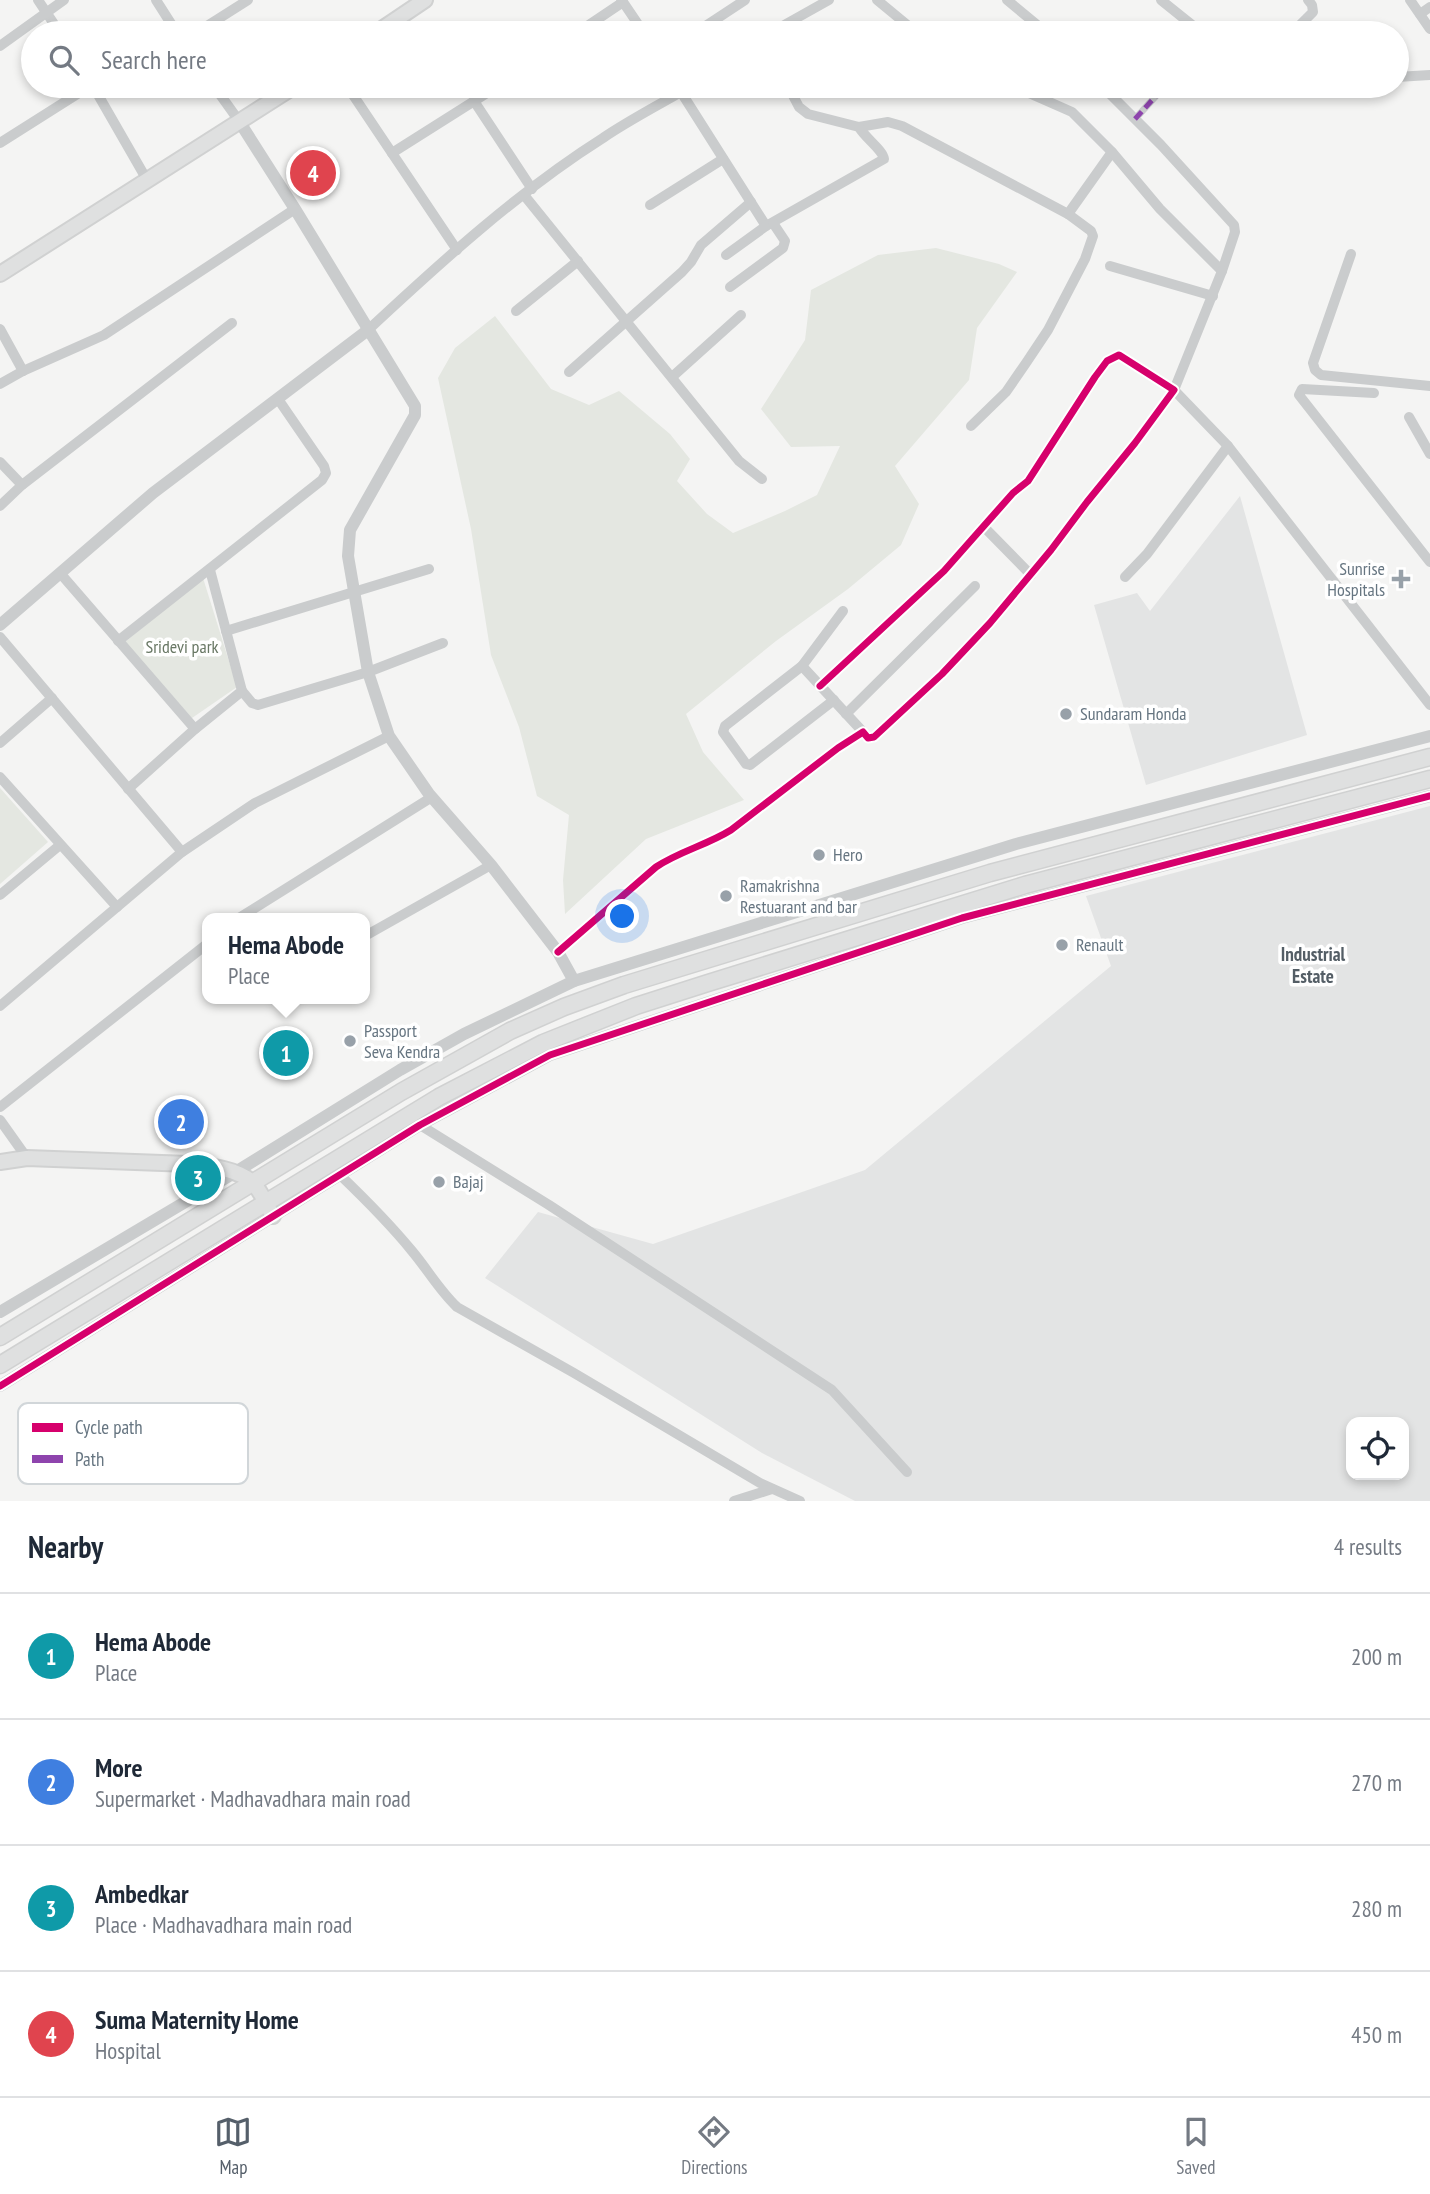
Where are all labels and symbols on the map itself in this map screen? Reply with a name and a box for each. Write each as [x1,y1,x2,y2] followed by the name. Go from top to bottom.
[290,147,336,199] pin: 4
[1327,557,1385,601] place label: Sunrise Hospitals
[1391,569,1411,589] marker: Sunrise Hospitals
[145,635,219,658] park label: Sridevi park
[1080,702,1186,725] place label: Sundaram Honda
[1058,706,1074,722] marker: Sundaram Honda
[833,843,863,866] place label: Hero
[811,847,827,863] marker: Hero
[740,874,857,918] place label: Ramakrishna Restuarant and bar
[718,888,734,904] marker: Ramakrishna Restuarant and bar
[605,899,639,933] your location
[1076,933,1123,956] place label: Renault
[1054,937,1070,953] marker: Renault
[1281,942,1346,988] district label: Industrial Estate
[364,1019,440,1063] place label: Passport Seva Kendra
[263,1027,309,1079] pin: 1
[342,1033,358,1049] marker: Passport Seva Kendra
[158,1096,204,1148] pin: 2
[175,1152,221,1204] pin: 3
[453,1170,484,1193] place label: Bajaj
[431,1174,447,1190] marker: Bajaj
[18,1403,248,1484] legend
[75,1415,143,1439] text: Cycle path
[75,1447,104,1471] text: Path

